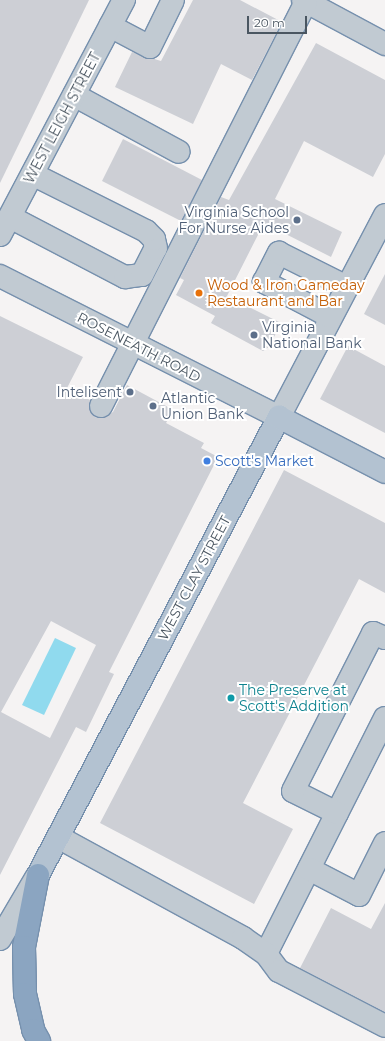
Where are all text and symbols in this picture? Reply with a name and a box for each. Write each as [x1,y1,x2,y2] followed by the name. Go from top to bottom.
[249,8,309,34] scale bar
[254,15,285,30] text: 20 m
[20,50,104,186] street label: WEST LEIGH STREET
[178,204,289,236] place label: Virginia School For Nurse Aides
[292,215,302,225] marker: Virginia School For Nurse Aides
[207,277,365,310] place label: Wood & Iron Gameday Restaurant and Bar
[194,288,204,298] marker: Wood & Iron Gameday Restaurant and Bar
[74,309,204,385] street label: ROSENEATH ROAD
[262,319,362,352] place label: Virginia National Bank
[249,330,259,340] marker: Virginia National Bank
[56,384,122,400] place label: Intelisent
[125,387,135,397] marker: Intelisent
[161,390,244,422] place label: Atlantic Union Bank
[148,401,158,411] marker: Atlantic Union Bank
[215,453,314,469] place label: Scott's Market
[202,456,212,466] marker: Scott's Market
[154,513,234,643] street label: WEST CLAY STREET
[239,682,349,714] place label: The Preserve at Scott's Addition
[226,693,236,703] marker: The Preserve at Scott's Addition

